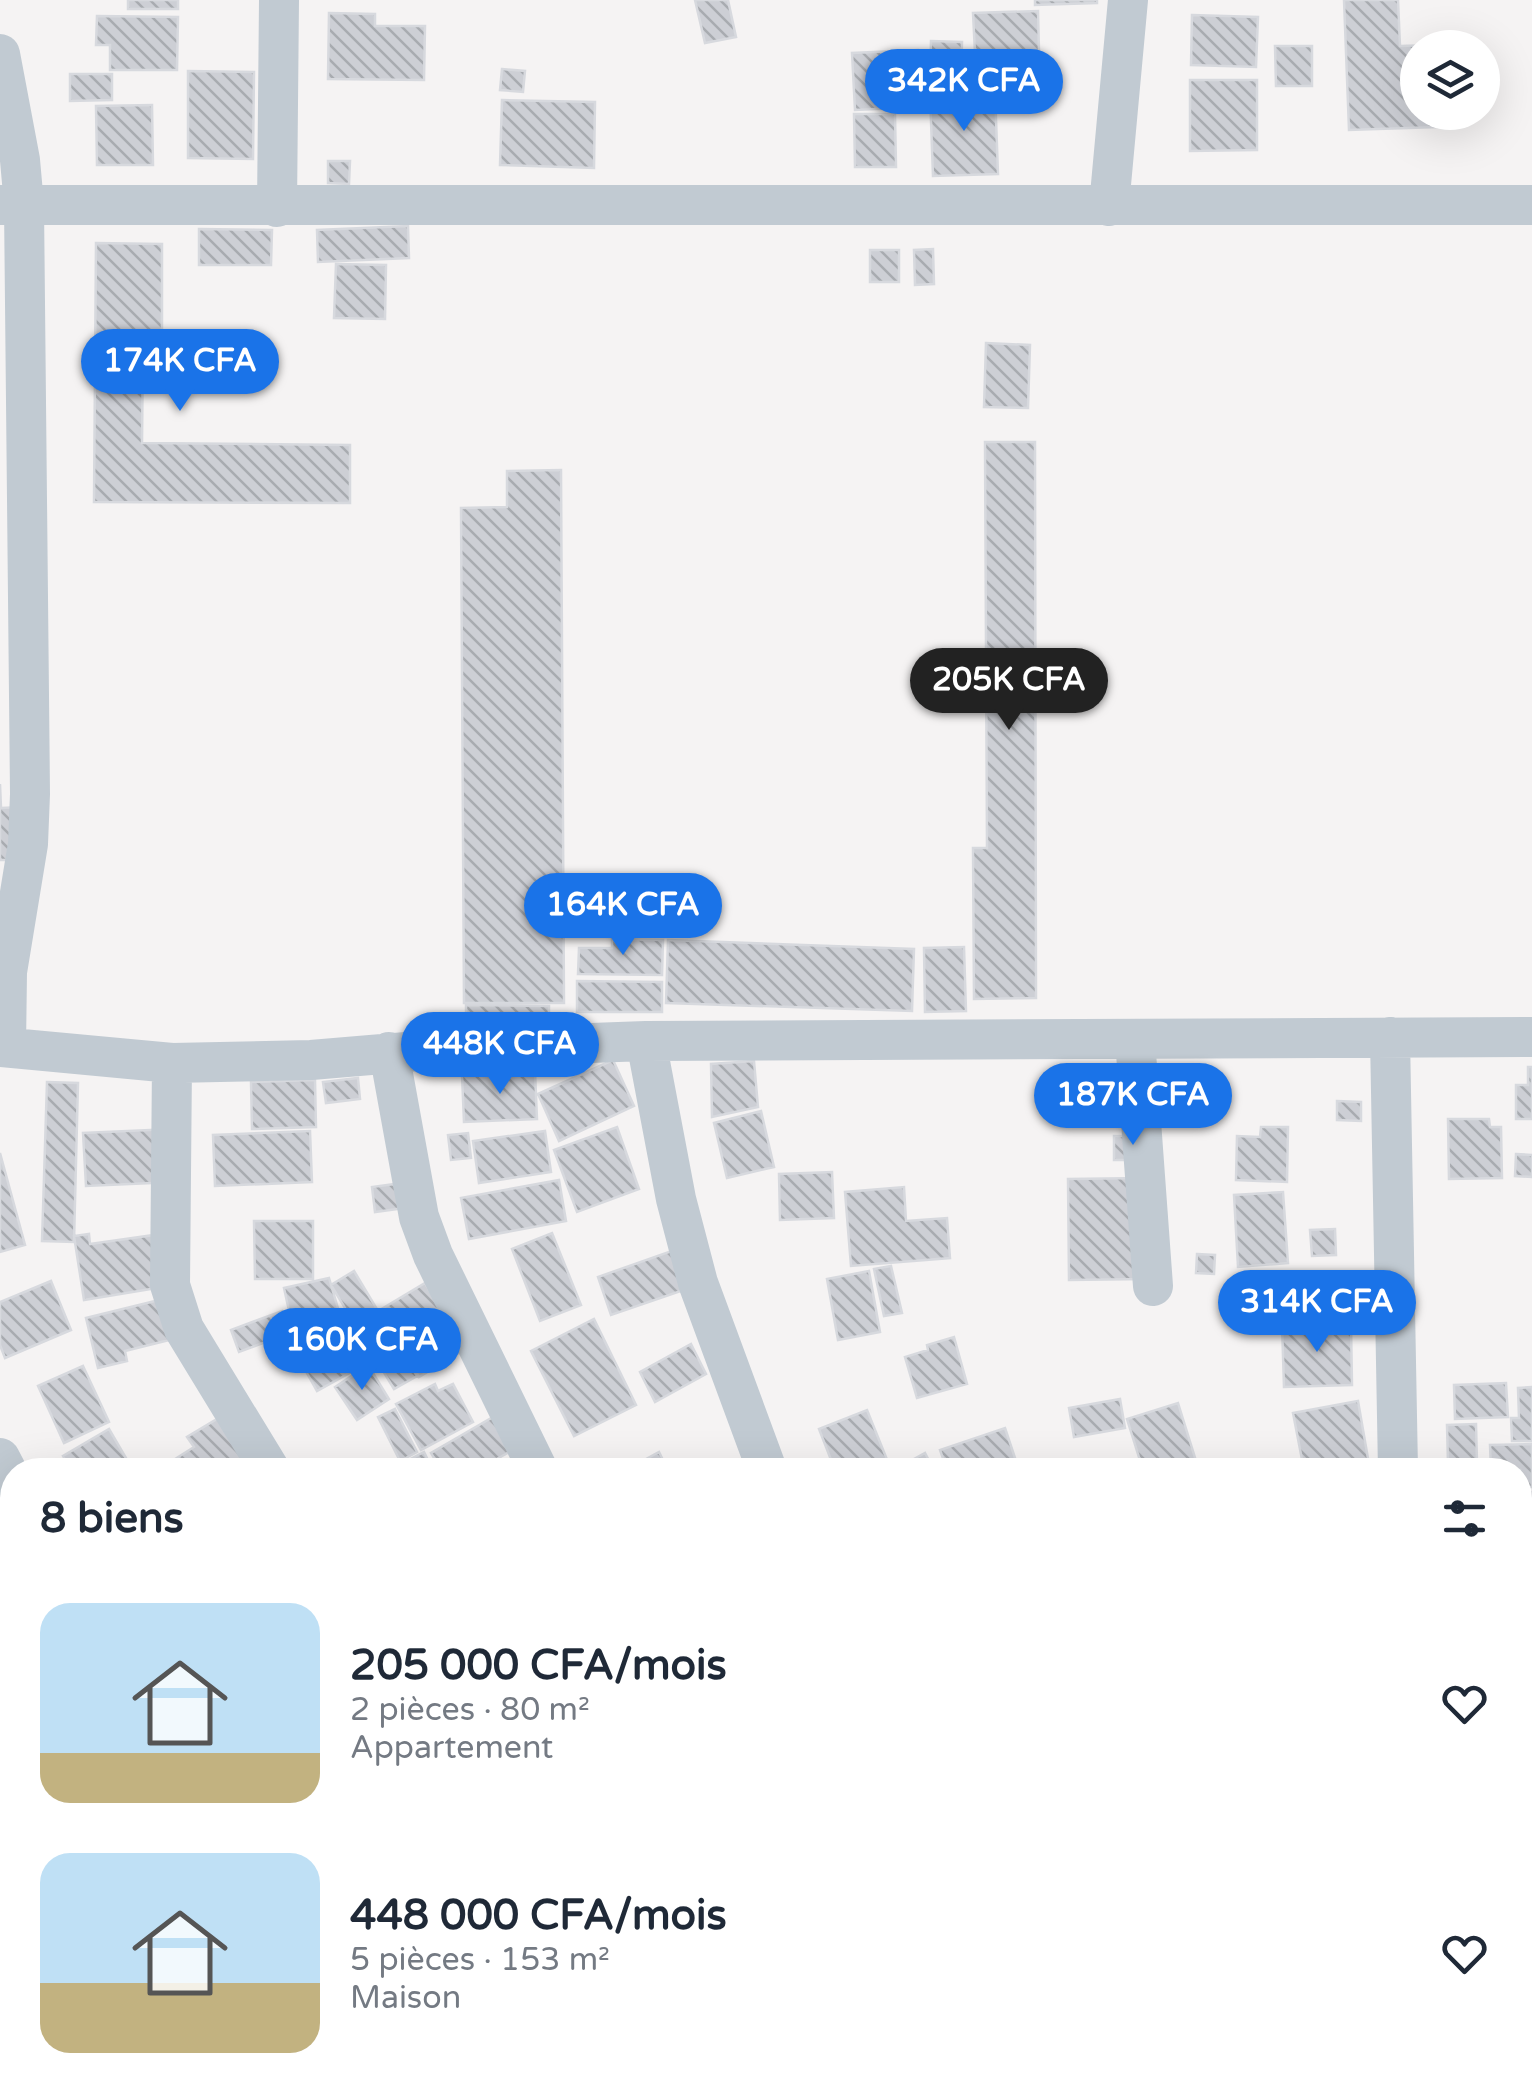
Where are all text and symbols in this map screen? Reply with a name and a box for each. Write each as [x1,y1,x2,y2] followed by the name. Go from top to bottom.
[1400,30,1500,130] map controls
[1400,30,1500,130] button: layers
[861,49,1067,134] pin: 342K CFA
[887,62,1041,100] text: 342K CFA
[77,329,283,414] pin: 174K CFA
[103,342,257,380] text: 174K CFA
[906,648,1112,733] pin: 205K CFA
[932,661,1086,699] text: 205K CFA
[520,873,726,958] pin: 164K CFA
[546,886,700,924] text: 164K CFA
[397,1012,603,1097] pin: 448K CFA
[423,1025,577,1063] text: 448K CFA
[1030,1063,1236,1148] pin: 187K CFA
[1056,1076,1210,1114] text: 187K CFA
[1214,1270,1420,1355] pin: 314K CFA
[1240,1283,1394,1321] text: 314K CFA
[259,1308,465,1393] pin: 160K CFA
[285,1321,439,1359] text: 160K CFA
[1437,1491,1492,1546] icon: filters
[40,1493,184,1544] text: 8 biens
[350,1640,727,1691] text: 205 000 CFA/mois
[120,1643,240,1763] icon: home
[1437,1676,1492,1731] icon: heart
[350,1691,590,1729] text: 2 pièces · 80 m²
[350,1729,553,1767] text: Appartement
[350,1890,727,1941] text: 448 000 CFA/mois
[120,1893,240,2013] icon: home
[1437,1926,1492,1981] icon: heart
[350,1941,610,1979] text: 5 pièces · 153 m²
[350,1979,461,2017] text: Maison

